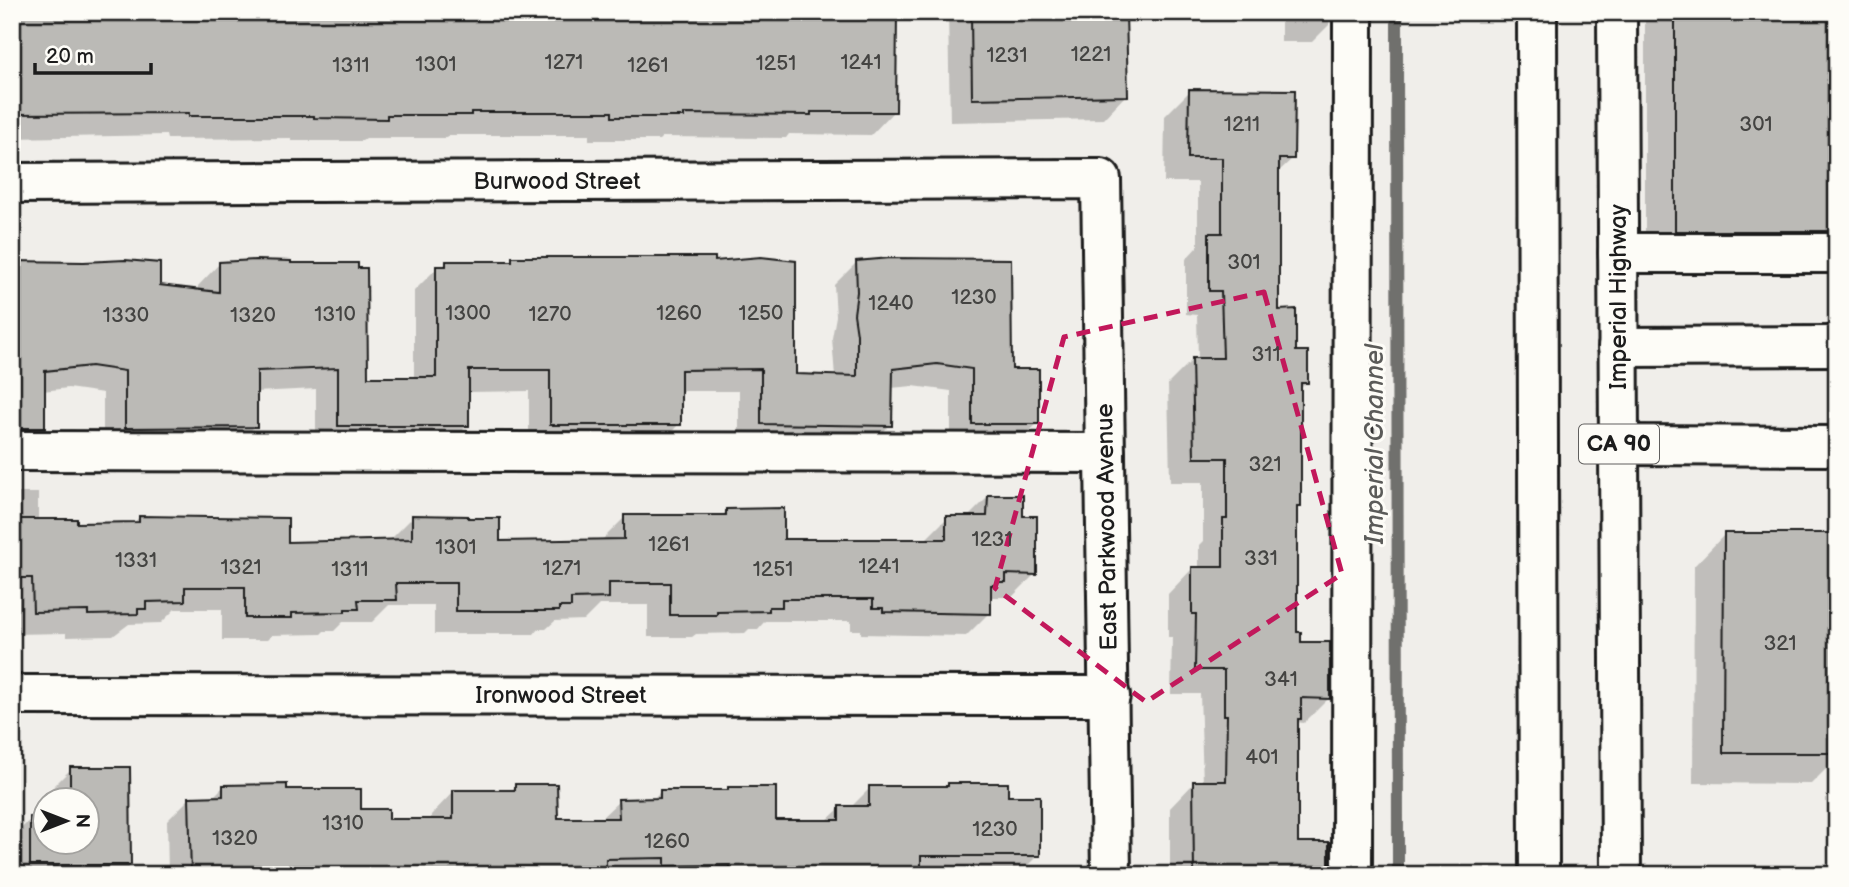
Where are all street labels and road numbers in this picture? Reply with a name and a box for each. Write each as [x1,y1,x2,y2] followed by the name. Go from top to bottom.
[473,167,641,196] street label: Burwood Street
[1604,204,1633,390] street label: Imperial Highway
[1090,403,1124,651] street label: East Parkwood Avenue
[1579,424,1659,464] road number: CA 90
[475,681,647,710] street label: Ironwood Street

